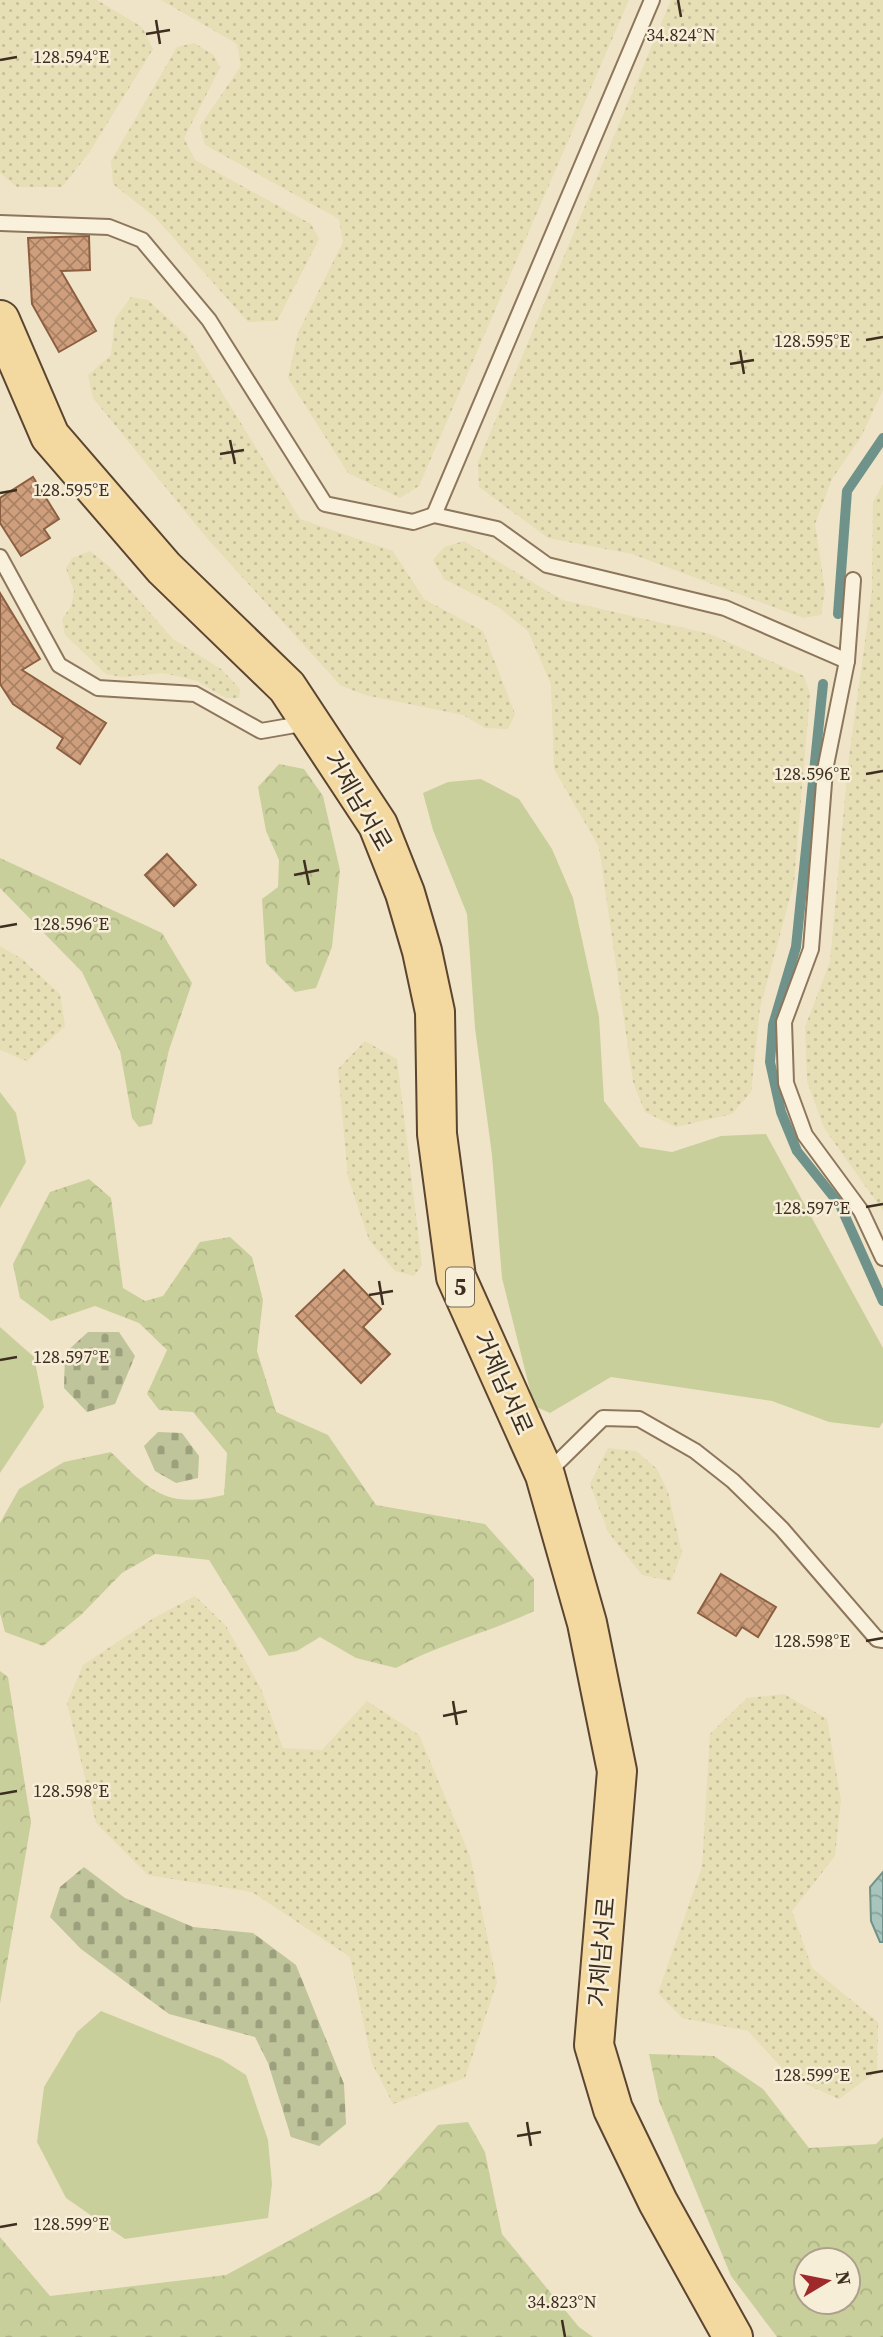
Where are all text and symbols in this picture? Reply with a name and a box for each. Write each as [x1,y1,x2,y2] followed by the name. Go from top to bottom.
[646,22,716,47] text: 34.824°N
[33,44,109,69] text: 128.594°E
[774,328,850,353] text: 128.595°E
[33,477,109,502] text: 128.595°E
[317,745,400,857] street label: 거제남서로
[774,761,850,786] text: 128.596°E
[33,911,109,936] text: 128.596°E
[774,1195,850,1220] text: 128.597°E
[446,1268,474,1306] road number: 5
[466,1326,541,1440] street label: 거제남서로
[33,1344,109,1369] text: 128.597°E
[774,1628,850,1653] text: 128.598°E
[33,1778,109,1803] text: 128.598°E
[580,1896,623,2008] street label: 거제남서로
[774,2062,850,2087] text: 128.599°E
[33,2211,109,2236] text: 128.599°E
[792,2246,862,2316] north arrow
[830,2269,858,2287] text: N
[527,2289,597,2314] text: 34.823°N

